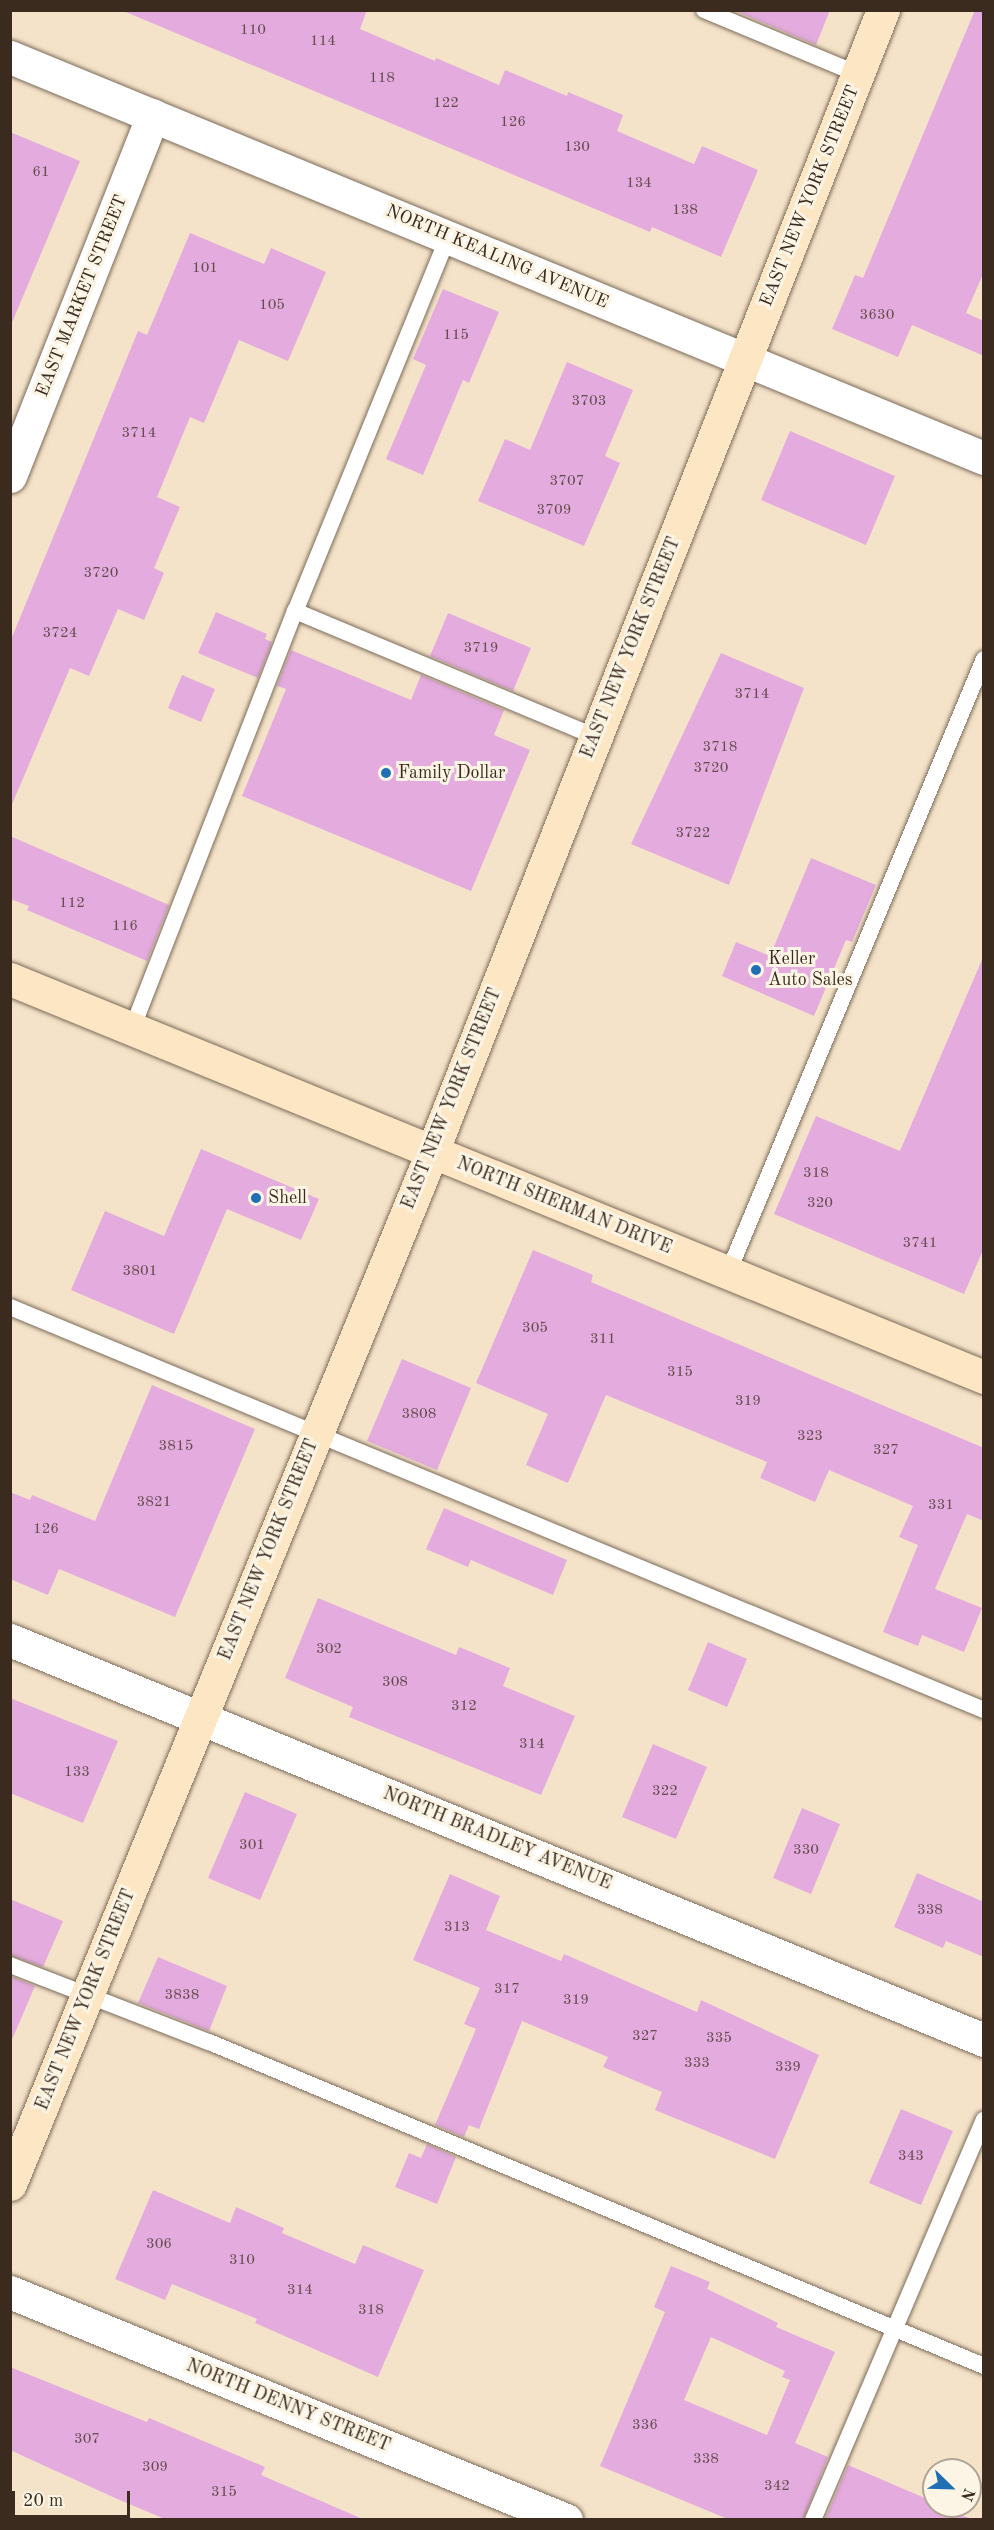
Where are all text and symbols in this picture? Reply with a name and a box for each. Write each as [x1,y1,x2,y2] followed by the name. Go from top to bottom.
[240,22,266,40] house number: 110
[310,33,336,51] house number: 114
[369,70,395,88] house number: 118
[756,82,864,310] street label: EAST NEW YORK STREET
[433,95,459,113] house number: 122
[500,114,526,132] house number: 126
[564,139,590,157] house number: 130
[32,164,50,182] house number: 61
[626,175,652,193] house number: 134
[32,192,132,400] street label: EAST MARKET STREET
[382,200,612,314] street label: NORTH KEALING AVENUE
[672,202,698,220] house number: 138
[192,260,218,278] house number: 101
[259,297,285,315] house number: 105
[860,307,894,325] house number: 3630
[443,327,469,345] house number: 115
[572,393,606,411] house number: 3703
[122,425,156,443] house number: 3714
[550,473,584,491] house number: 3707
[537,502,571,520] house number: 3709
[577,534,685,762] street label: EAST NEW YORK STREET
[84,565,118,583] house number: 3720
[43,625,77,643] house number: 3724
[464,640,498,658] house number: 3719
[735,686,769,704] house number: 3714
[703,739,737,757] house number: 3718
[694,760,728,778] house number: 3720
[398,762,505,784] place label: Family Dollar
[379,766,393,780] marker: Family Dollar
[676,825,710,843] house number: 3722
[59,895,85,913] house number: 112
[112,918,138,936] house number: 116
[768,949,853,992] place label: Keller Auto Sales
[749,963,763,977] marker: Keller Auto Sales
[398,985,506,1213] street label: EAST NEW YORK STREET
[453,1153,675,1259] street label: NORTH SHERMAN DRIVE
[803,1165,829,1183] house number: 318
[268,1187,307,1209] place label: Shell
[249,1191,263,1205] marker: Shell
[807,1195,833,1213] house number: 320
[903,1235,937,1253] house number: 3741
[123,1263,157,1281] house number: 3801
[522,1320,548,1338] house number: 305
[590,1331,616,1349] house number: 311
[667,1364,693,1382] house number: 315
[735,1393,761,1411] house number: 319
[402,1406,436,1424] house number: 3808
[797,1428,823,1446] house number: 323
[215,1436,323,1664] street label: EAST NEW YORK STREET
[159,1438,193,1456] house number: 3815
[873,1442,899,1460] house number: 327
[137,1494,171,1512] house number: 3821
[928,1497,954,1515] house number: 331
[33,1521,59,1539] house number: 126
[316,1641,342,1659] house number: 302
[382,1674,408,1692] house number: 308
[451,1698,477,1716] house number: 312
[519,1736,545,1754] house number: 314
[64,1764,90,1782] house number: 133
[380,1783,614,1895] street label: NORTH BRADLEY AVENUE
[652,1783,678,1801] house number: 322
[239,1837,265,1855] house number: 301
[793,1842,819,1860] house number: 330
[32,1886,140,2114] street label: EAST NEW YORK STREET
[917,1902,943,1920] house number: 338
[444,1919,470,1937] house number: 313
[494,1981,520,1999] house number: 317
[165,1987,199,2005] house number: 3838
[563,1992,589,2010] house number: 319
[632,2028,658,2046] house number: 327
[706,2030,732,2048] house number: 335
[684,2055,710,2073] house number: 333
[775,2059,801,2077] house number: 339
[898,2148,924,2166] house number: 343
[146,2236,172,2254] house number: 306
[229,2252,255,2270] house number: 310
[287,2282,313,2300] house number: 314
[358,2302,384,2320] house number: 318
[183,2355,393,2457] street label: NORTH DENNY STREET
[632,2417,658,2435] house number: 336
[74,2431,100,2449] house number: 307
[693,2451,719,2469] house number: 338
[922,2458,982,2518] north arrow
[142,2459,168,2477] house number: 309
[764,2478,790,2496] house number: 342
[15,2479,134,2517] scale bar
[211,2484,237,2502] house number: 315
[957,2485,976,2503] text: N
[23,2492,63,2510] text: 20 m

